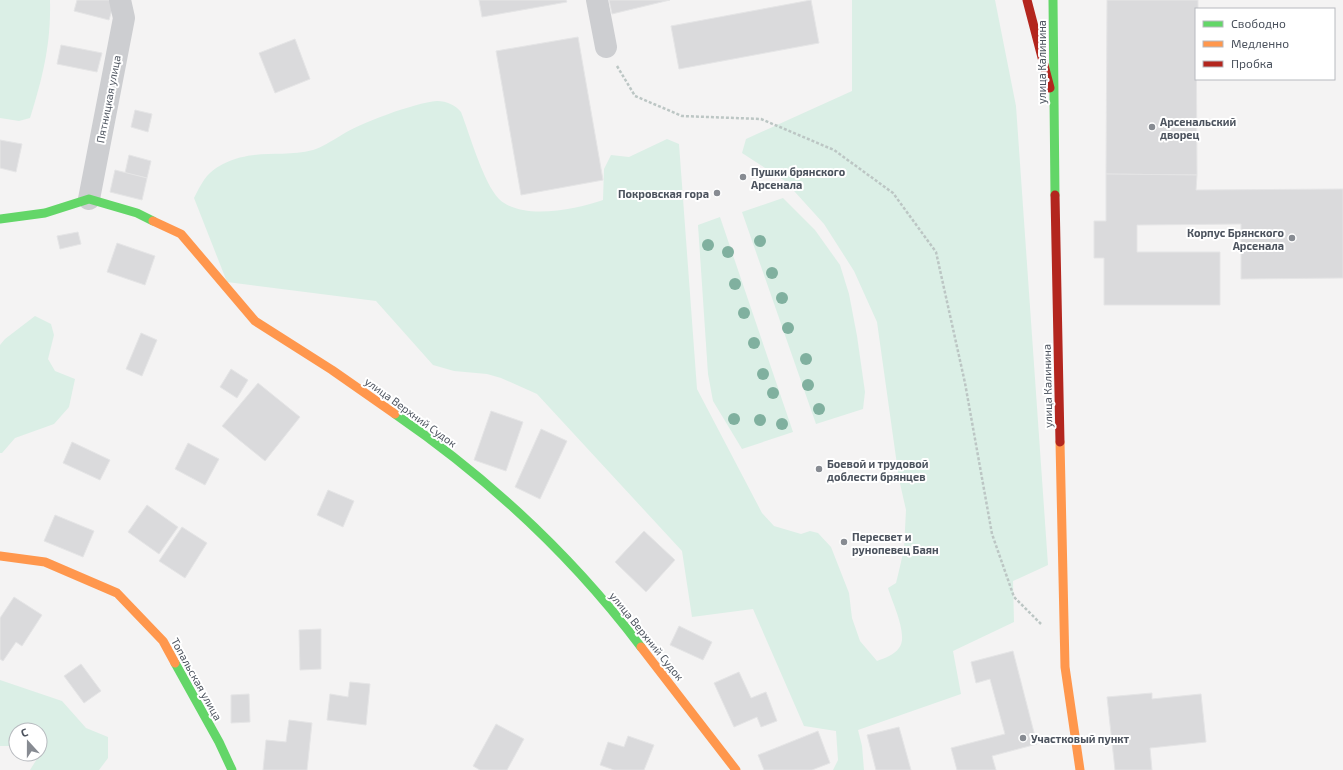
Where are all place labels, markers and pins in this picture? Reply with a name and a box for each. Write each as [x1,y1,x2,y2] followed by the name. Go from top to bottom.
[1160,115,1237,141] place label: Арсенальский дворец
[1147,122,1157,132] marker: Арсенальский дворец
[751,165,846,191] place label: Пушки брянского Арсенала
[738,172,748,182] marker: Пушки брянского Арсенала
[618,187,709,200] place label: Покровская гора
[712,188,722,198] marker: Покровская гора
[1187,226,1284,252] place label: Корпус Брянского Арсенала
[1287,233,1297,243] marker: Корпус Брянского Арсенала
[827,457,929,483] place label: Боевой и трудовой доблести брянцев
[814,464,824,474] marker: Боевой и трудовой доблести брянцев
[852,530,939,556] place label: Пересвет и рунопевец Баян
[839,537,849,547] marker: Пересвет и рунопевец Баян
[1031,732,1130,745] place label: Участковый пункт
[1018,733,1028,743] marker: Участковый пункт

